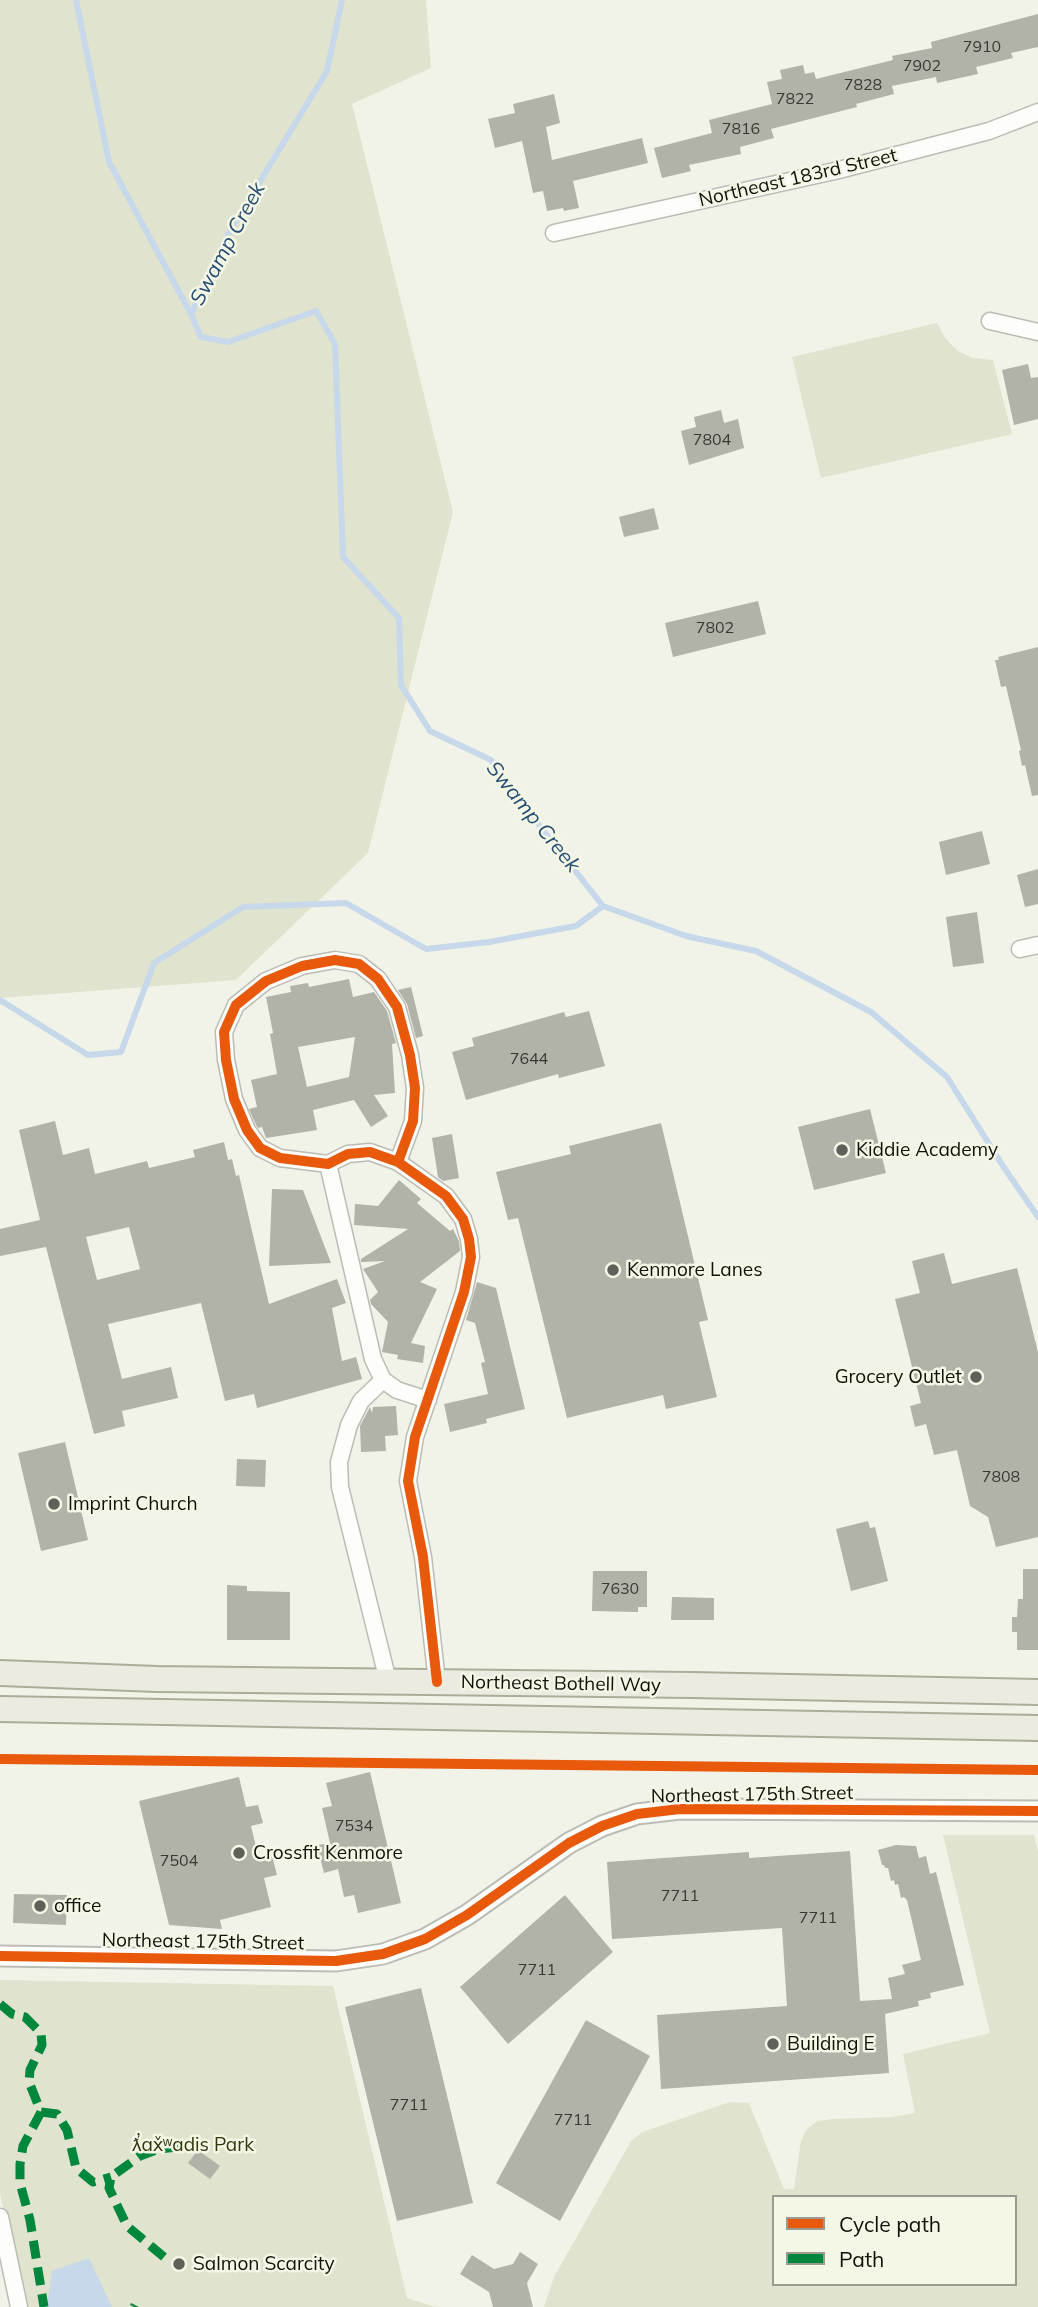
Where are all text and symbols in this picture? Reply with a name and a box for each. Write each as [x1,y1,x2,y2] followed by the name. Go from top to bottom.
[963,37,1001,57] house number: 7910
[903,56,941,76] house number: 7902
[844,75,882,95] house number: 7828
[776,89,814,109] house number: 7822
[722,119,760,139] house number: 7816
[697,144,899,212] street label: Northeast 183rd Street
[185,178,271,310] water label: Swamp Creek
[693,430,731,450] house number: 7804
[696,618,734,638] house number: 7802
[481,756,585,878] water label: Swamp Creek
[510,1049,548,1069] house number: 7644
[856,1139,998,1161] place label: Kiddie Academy
[834,1142,850,1158] marker: Kiddie Academy
[627,1259,763,1281] place label: Kenmore Lanes
[605,1262,621,1278] marker: Kenmore Lanes
[835,1366,962,1388] place label: Grocery Outlet
[968,1369,984,1385] marker: Grocery Outlet
[982,1467,1020,1487] house number: 7808
[68,1493,198,1515] place label: Imprint Church
[46,1496,62,1512] marker: Imprint Church
[601,1579,639,1599] house number: 7630
[461,1671,661,1697] street label: Northeast Bothell Way
[651,1782,853,1808] street label: Northeast 175th Street
[335,1816,373,1836] house number: 7534
[253,1842,403,1864] place label: Crossfit Kenmore
[231,1845,247,1861] marker: Crossfit Kenmore
[160,1851,198,1871] house number: 7504
[661,1886,699,1906] house number: 7711
[54,1895,101,1917] place label: office
[32,1898,48,1914] marker: office
[799,1908,837,1928] house number: 7711
[102,1929,304,1955] street label: Northeast 175th Street
[518,1960,556,1980] house number: 7711
[787,2033,875,2055] place label: Building E
[765,2036,781,2052] marker: Building E
[390,2095,428,2115] house number: 7711
[554,2110,592,2130] house number: 7711
[132,2134,254,2156] park label: ƛ̕ax̌ʷadis Park
[772,2195,1017,2286] legend
[839,2211,941,2237] text: Cycle path
[839,2246,884,2272] text: Path
[193,2253,335,2275] place label: Salmon Scarcity
[171,2256,187,2272] marker: Salmon Scarcity

